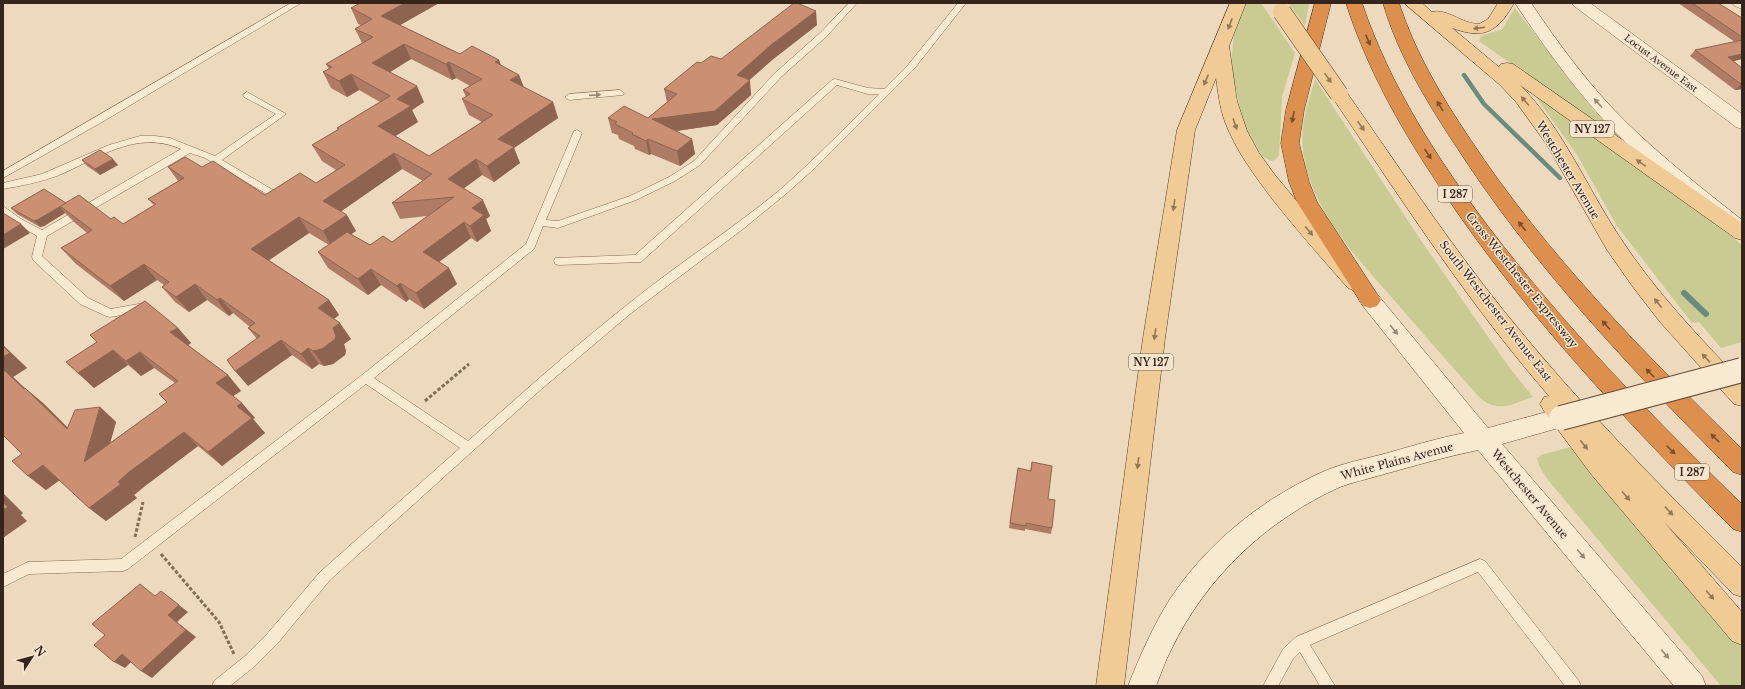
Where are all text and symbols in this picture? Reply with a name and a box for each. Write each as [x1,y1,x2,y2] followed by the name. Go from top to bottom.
[1226,18,1232,30] one-way arrow
[1473,25,1485,31] one-way arrow
[1622,32,1700,94] street label: Locust Avenue East
[1365,34,1371,46] one-way arrow
[1324,73,1332,83] one-way arrow
[1203,75,1209,87] one-way arrow
[589,91,601,98] one-way arrow
[1520,96,1529,107] one-way arrow
[1593,98,1603,108] one-way arrow
[1436,100,1443,112] one-way arrow
[1290,111,1296,123] one-way arrow
[1533,117,1603,222] street label: Westchester Avenue
[1233,118,1239,130] one-way arrow
[1357,121,1365,131] one-way arrow
[1570,121,1614,137] road number: NY 127
[1424,149,1432,160] one-way arrow
[1636,159,1646,167] one-way arrow
[1438,186,1472,202] road number: I 287
[1171,199,1177,211] one-way arrow
[1463,209,1581,351] street label: Cross Westchester Expressway
[1518,221,1527,232] one-way arrow
[1304,225,1313,236] one-way arrow
[1437,238,1556,385] street label: South Westchester Avenue East
[1653,298,1662,309] one-way arrow
[1602,320,1611,330] one-way arrow
[1390,325,1399,336] one-way arrow
[1152,328,1158,340] one-way arrow
[1701,353,1711,363] one-way arrow
[1129,354,1173,370] road number: NY 127
[1646,368,1655,377] one-way arrow
[1710,433,1720,443] one-way arrow
[1338,439,1455,483] street label: White Plains Avenue
[1579,440,1588,451] one-way arrow
[1666,445,1676,455] one-way arrow
[1488,446,1571,542] street label: Westchester Avenue
[1135,457,1141,469] one-way arrow
[1675,464,1709,480] road number: I 287
[1621,491,1630,502] one-way arrow
[1664,506,1674,516] one-way arrow
[1576,549,1585,560] one-way arrow
[1706,590,1715,600] one-way arrow
[12,637,52,677] north arrow
[31,643,49,660] text: N
[1660,648,1669,659] one-way arrow

